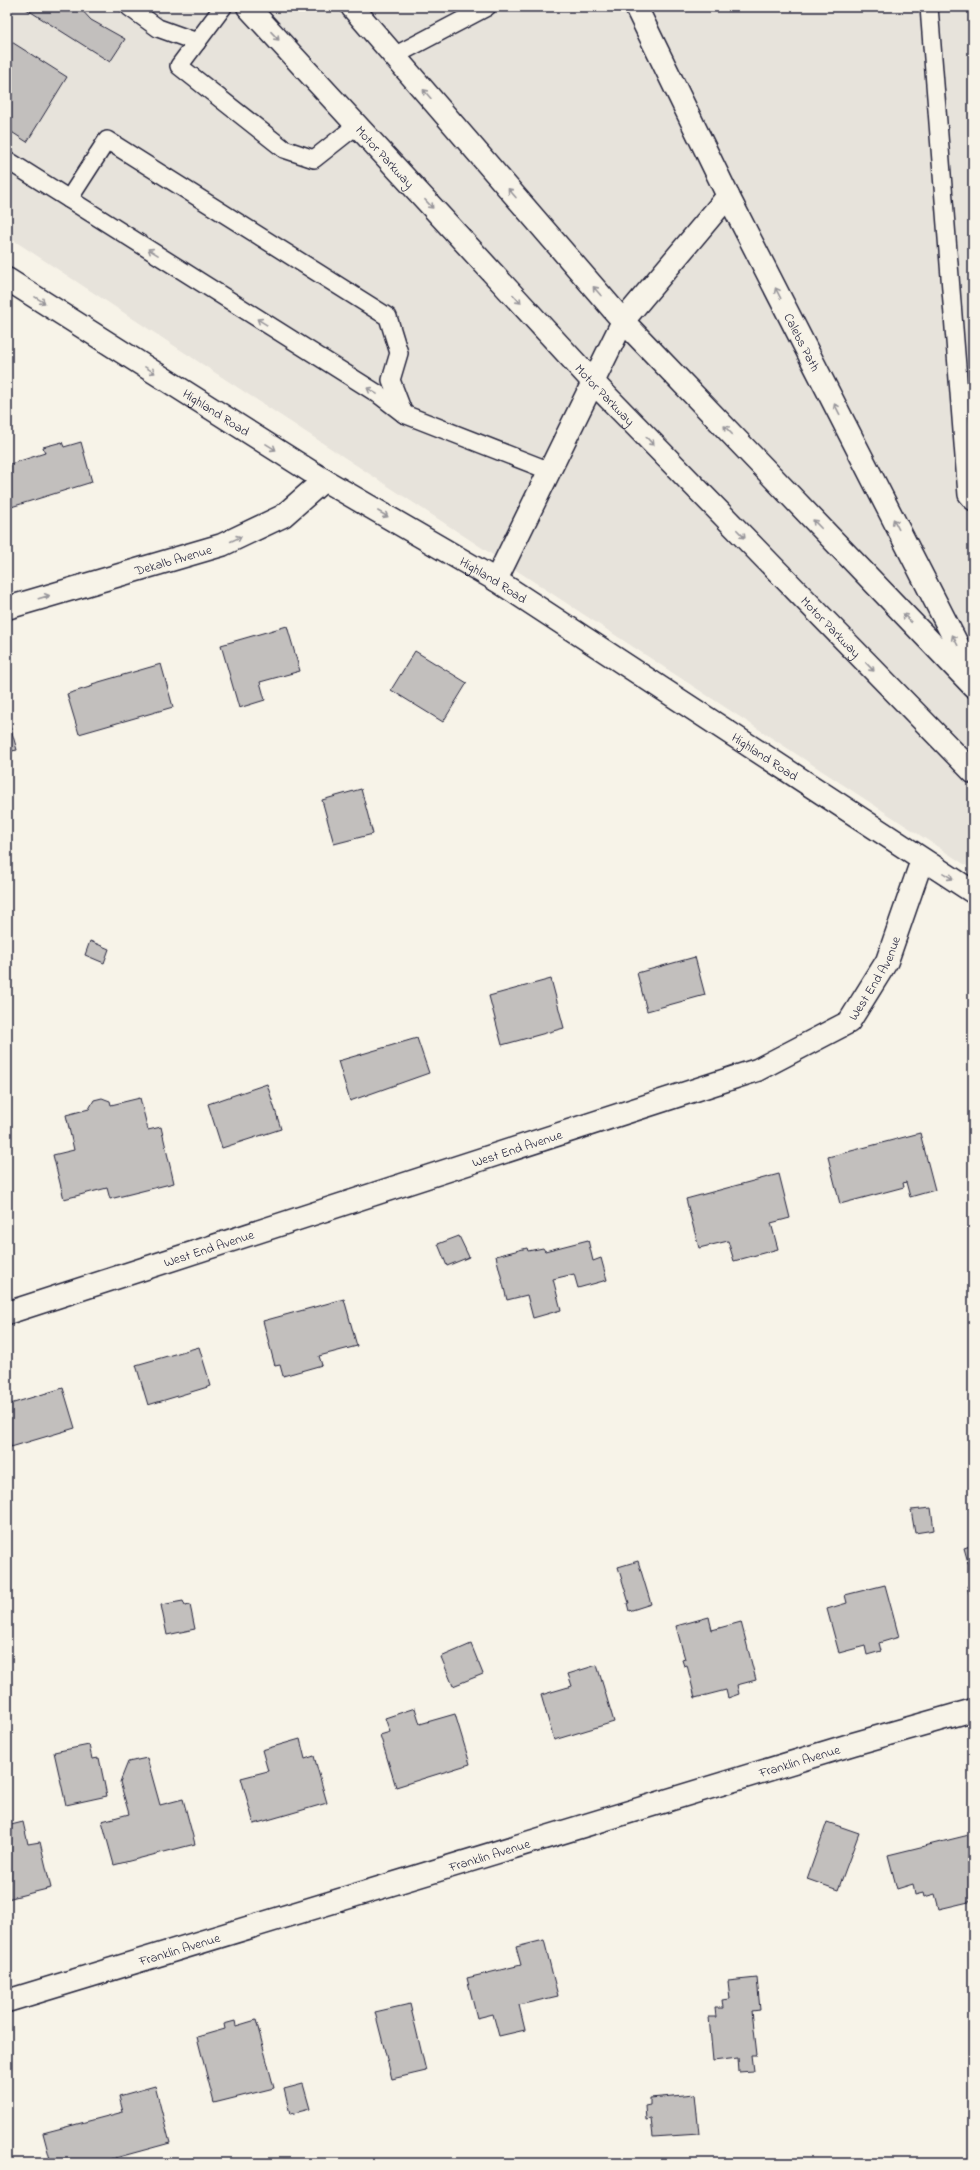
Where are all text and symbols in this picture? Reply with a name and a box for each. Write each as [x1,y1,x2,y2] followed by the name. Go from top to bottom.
[270,31,279,41] one-way arrow
[423,89,432,100] one-way arrow
[350,122,418,194] street label: Motor Parkway
[508,187,517,198] one-way arrow
[424,198,433,208] one-way arrow
[147,248,158,256] one-way arrow
[593,286,602,296] one-way arrow
[774,287,781,299] one-way arrow
[512,294,521,305] one-way arrow
[34,296,45,304] one-way arrow
[778,310,824,375] street label: Calebs Path
[256,317,268,325] one-way arrow
[570,360,639,431] street label: Motor Parkway
[144,366,156,374] one-way arrow
[178,385,253,442] street label: Highland Road
[366,386,378,394] one-way arrow
[833,403,840,415] one-way arrow
[723,425,732,435] one-way arrow
[645,436,655,446] one-way arrow
[265,443,276,451] one-way arrow
[376,511,388,519] one-way arrow
[813,519,822,529] one-way arrow
[892,519,899,531] one-way arrow
[736,529,745,539] one-way arrow
[229,535,241,542] one-way arrow
[132,540,214,581] street label: Dekalb Avenue
[456,553,531,609] street label: Highland Road
[38,593,51,600] one-way arrow
[796,593,865,663] street label: Motor Parkway
[902,613,912,623] one-way arrow
[951,634,958,646] one-way arrow
[865,662,875,672] one-way arrow
[727,729,802,786] street label: Highland Road
[942,872,953,880] one-way arrow
[844,934,906,1025] street label: West End Avenue
[470,1126,565,1173] street label: West End Avenue
[162,1226,257,1273] street label: West End Avenue
[756,1740,843,1783] street label: Franklin Avenue
[446,1835,533,1877] street label: Franklin Avenue
[136,1929,223,1972] street label: Franklin Avenue

